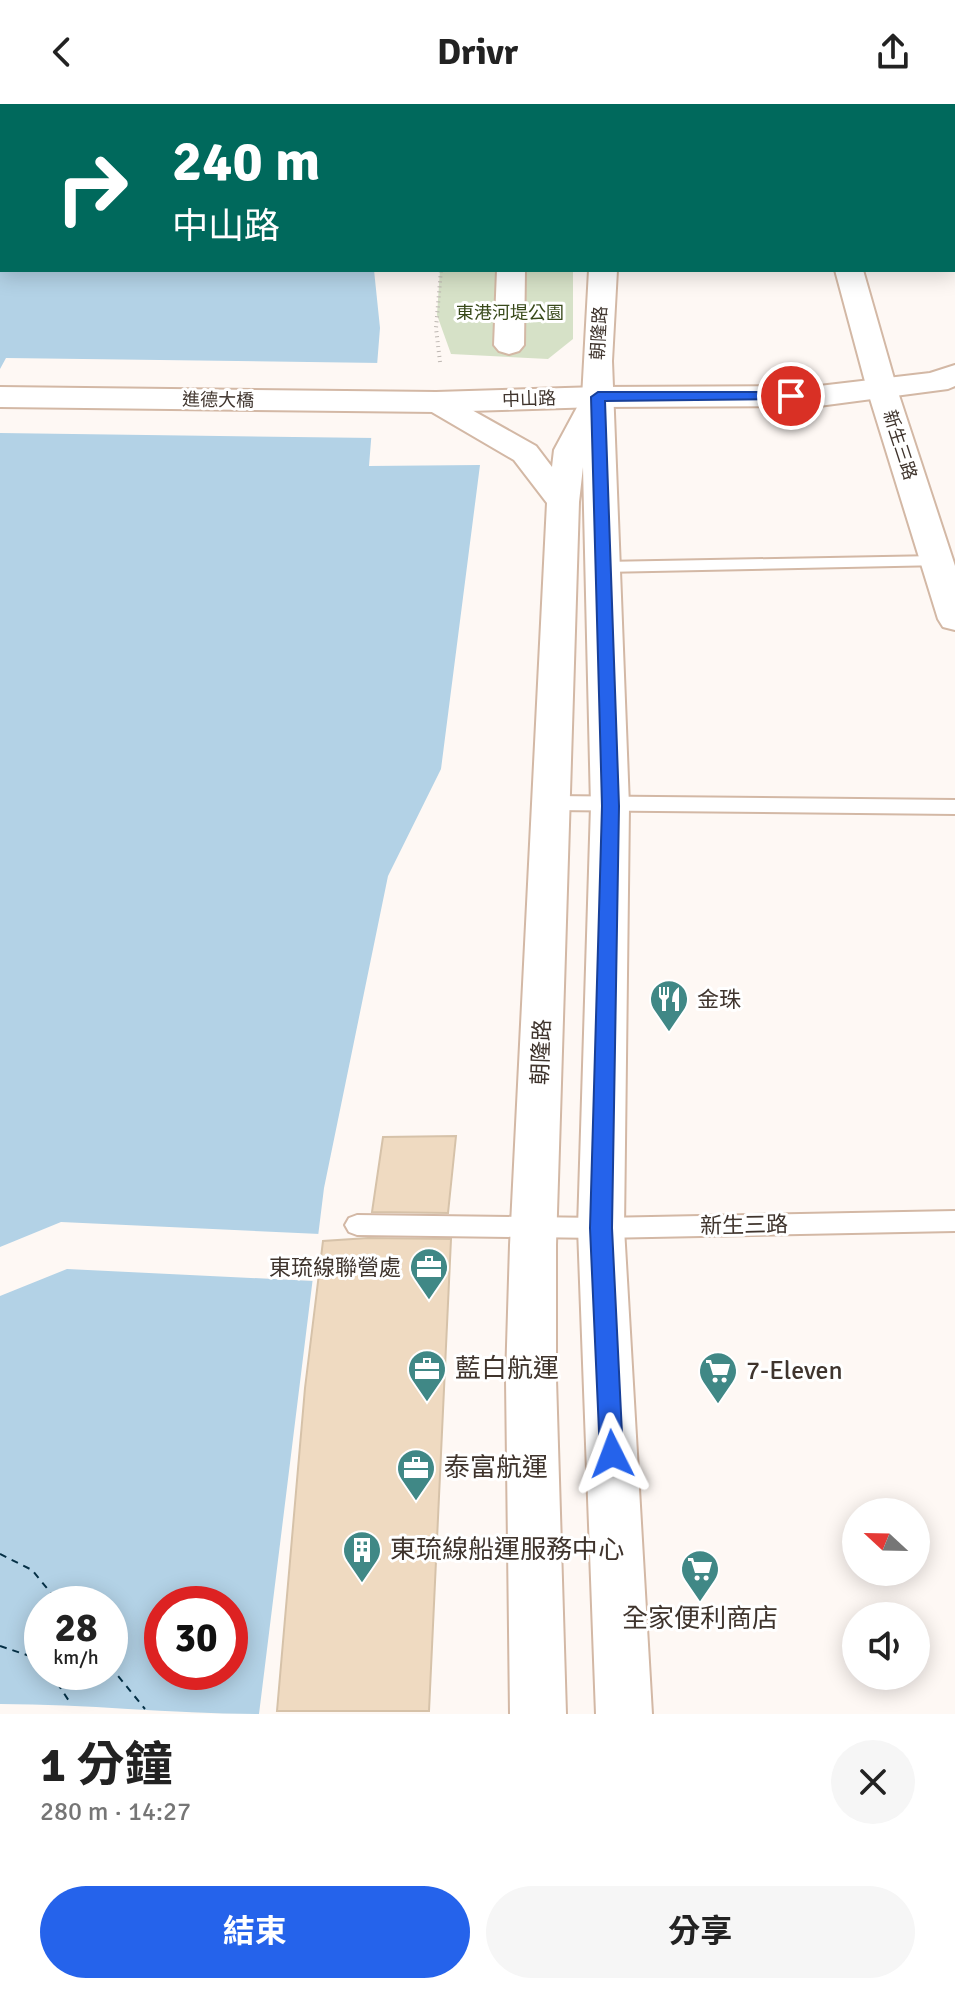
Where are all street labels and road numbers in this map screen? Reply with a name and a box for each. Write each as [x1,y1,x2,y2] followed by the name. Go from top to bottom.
[587,305,611,361] street label: 朝隆路
[502,387,556,411] street label: 中山路
[182,388,254,412] street label: 進德大橋
[878,407,922,483] street label: 新生三路
[526,1019,556,1085] street label: 朝隆路
[700,1211,788,1239] street label: 新生三路

